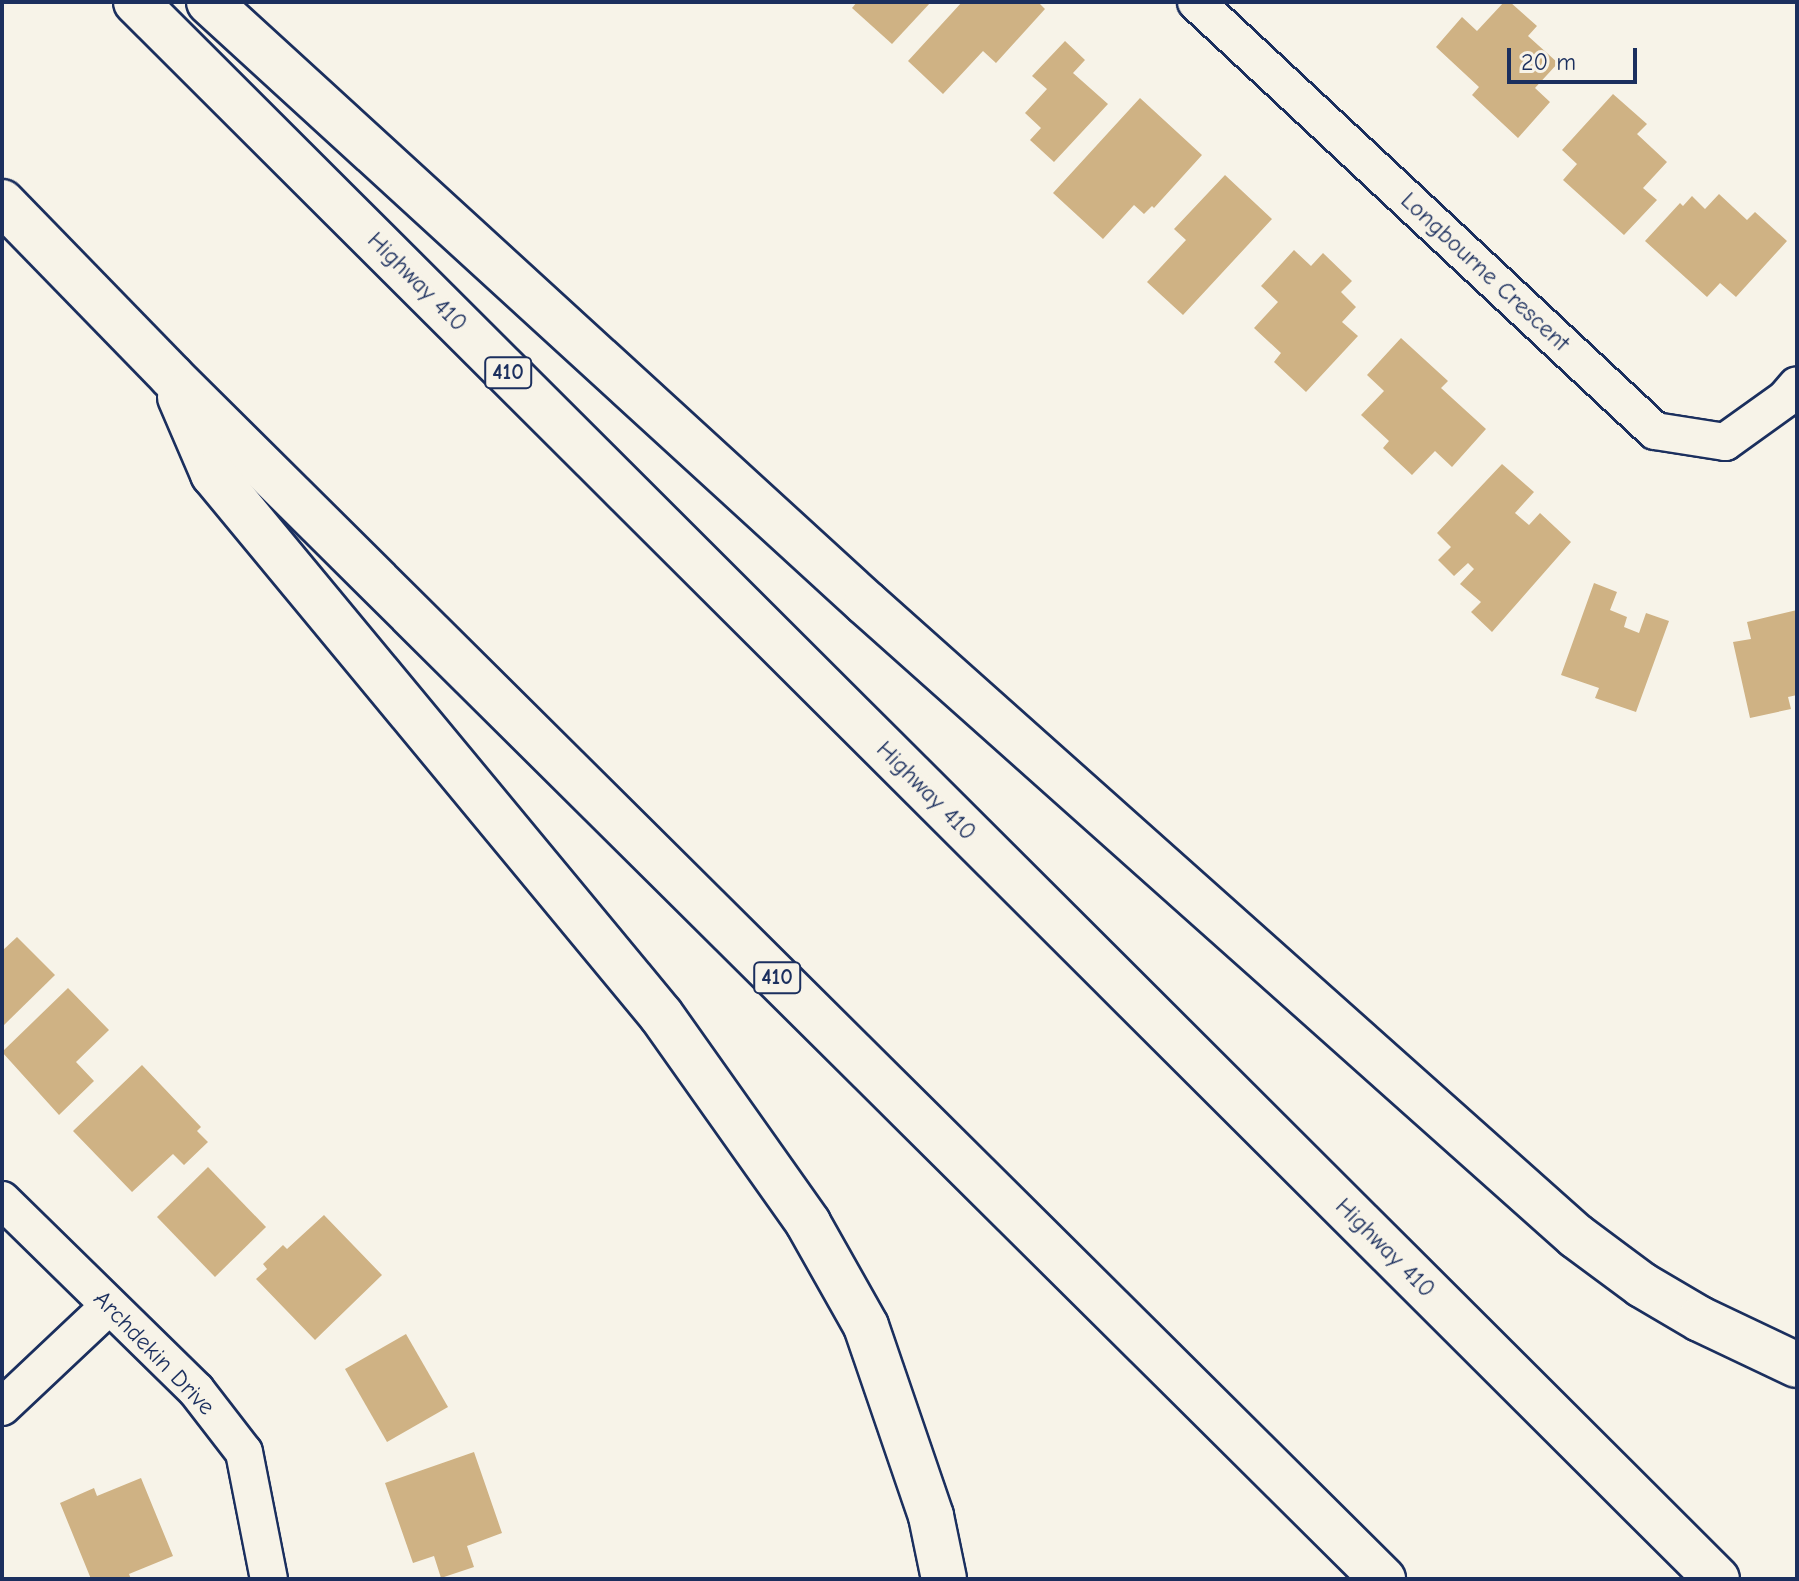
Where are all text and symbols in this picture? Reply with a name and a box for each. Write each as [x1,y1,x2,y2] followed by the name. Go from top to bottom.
[1511,32,1641,82] scale bar
[1521,48,1576,76] text: 20 m
[1395,186,1575,358] street label: Longbourne Crescent
[361,226,473,338] street label: Highway 410
[484,355,532,391] road number: 410
[870,735,982,847] street label: Highway 410
[753,960,801,996] road number: 410
[1329,1192,1441,1304] street label: Highway 410
[87,1285,221,1421] street label: Archdekin Drive

